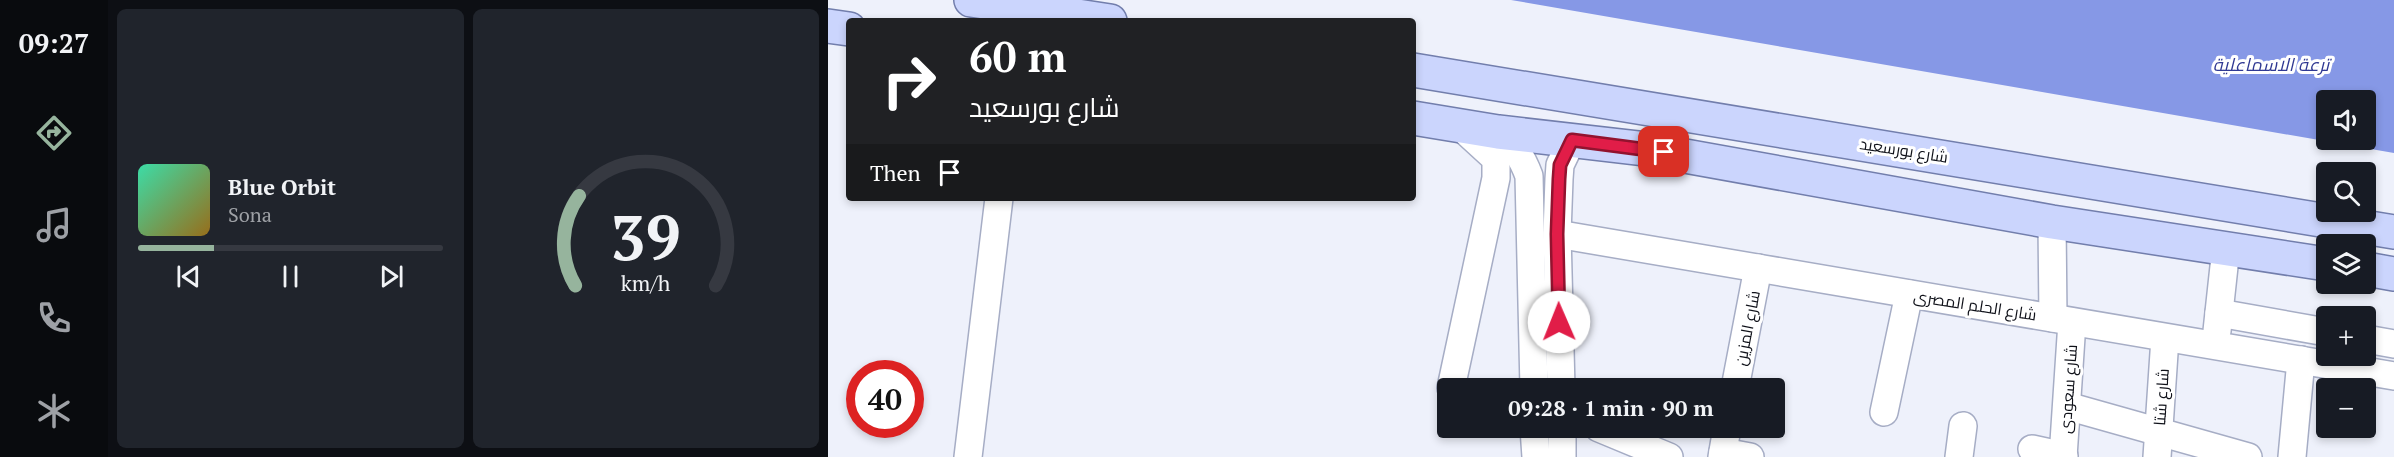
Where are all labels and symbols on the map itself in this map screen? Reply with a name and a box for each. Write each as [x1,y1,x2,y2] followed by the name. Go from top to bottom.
[2213,52,2332,76] water label: ترعة الاسماعلية
[1638,126,1689,177] pin
[1858,132,1950,169] street label: شارع بورسعيد
[1912,284,2038,327] street label: شارع الحلم المصرى
[1729,289,1766,368] street label: شارع المزين
[1527,290,1591,354] position arrow
[2054,344,2083,435] street label: شارع سعودى
[846,360,924,438] speed limit sign: 40
[2148,368,2175,427] street label: شارع شتا

